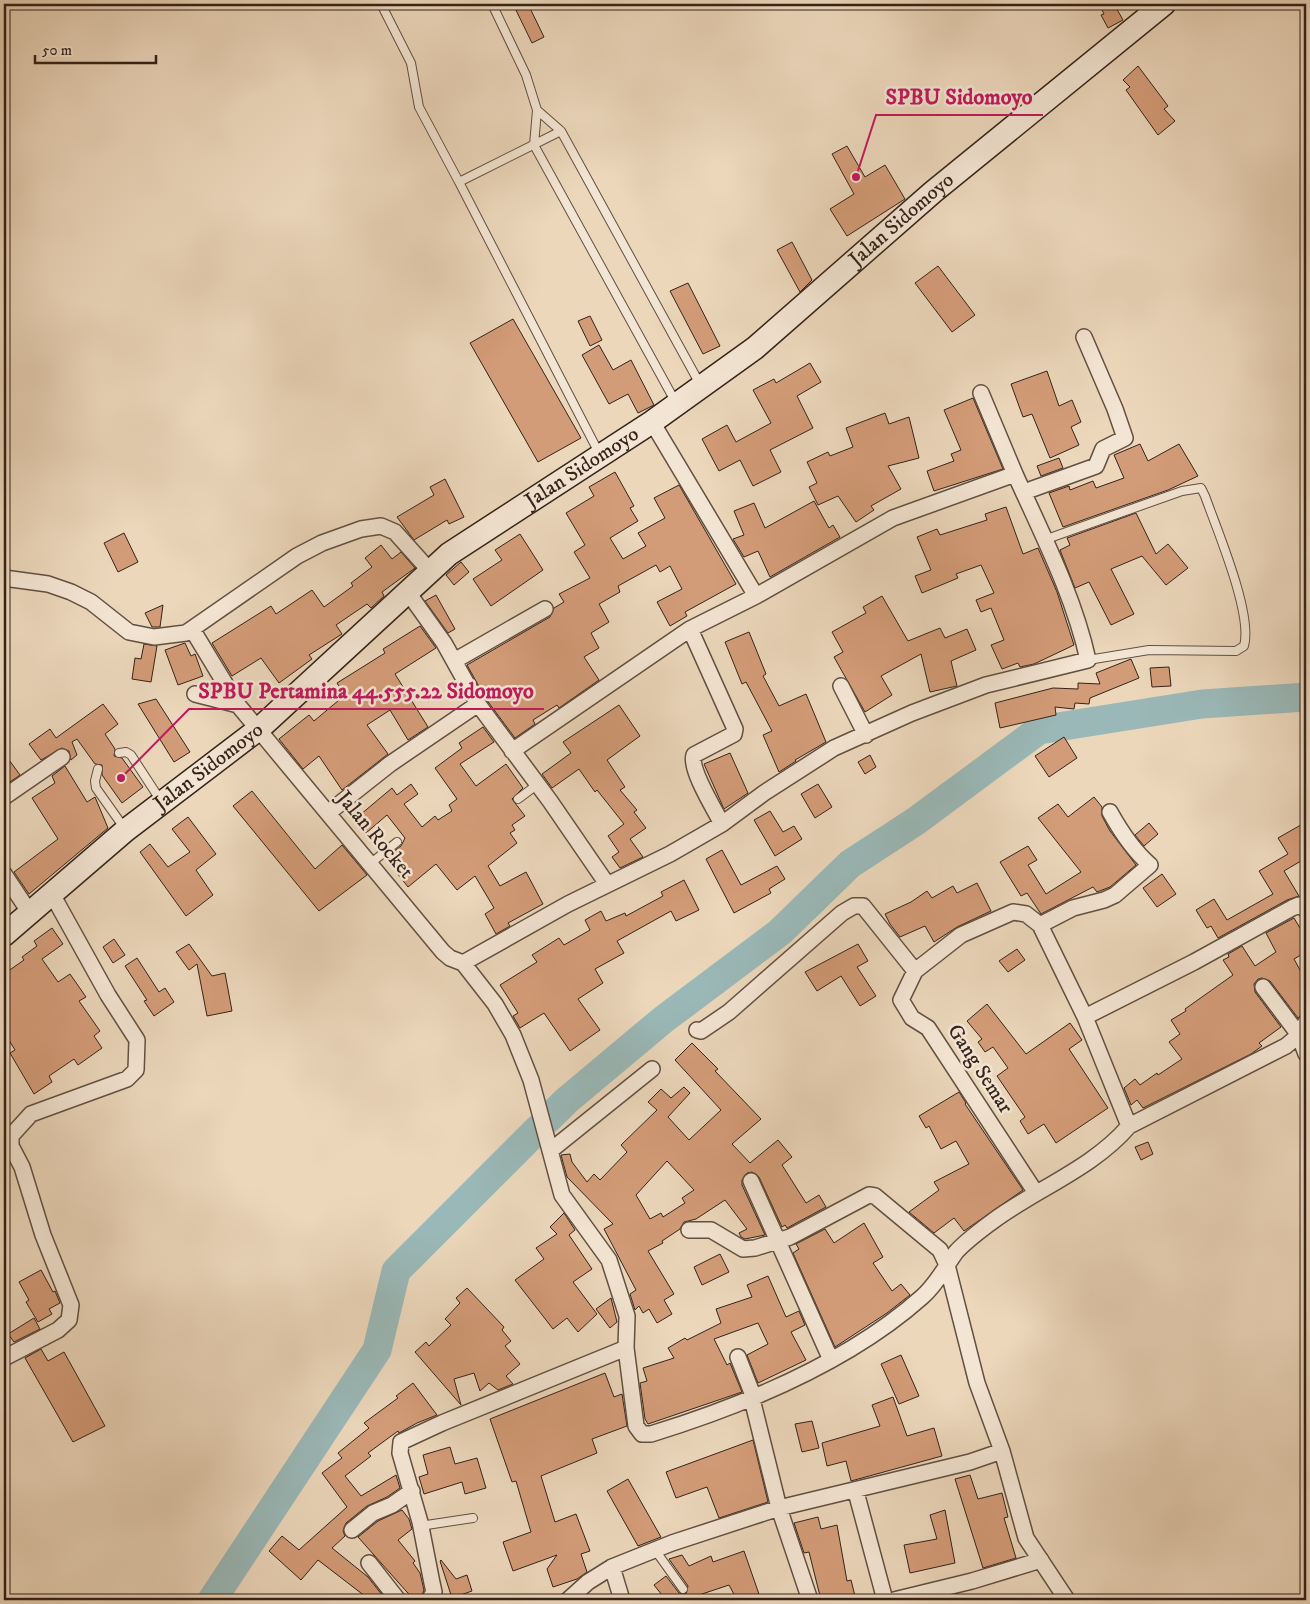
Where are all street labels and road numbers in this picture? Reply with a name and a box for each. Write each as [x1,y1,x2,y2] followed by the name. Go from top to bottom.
[842,167,959,274] street label: Jalan Sidomoyo
[518,421,644,515] street label: Jalan Sidomoyo
[147,717,269,818] street label: Jalan Sidomoyo
[330,784,419,884] street label: Jalan Rocket
[941,1019,1019,1119] street label: Gang Semar

